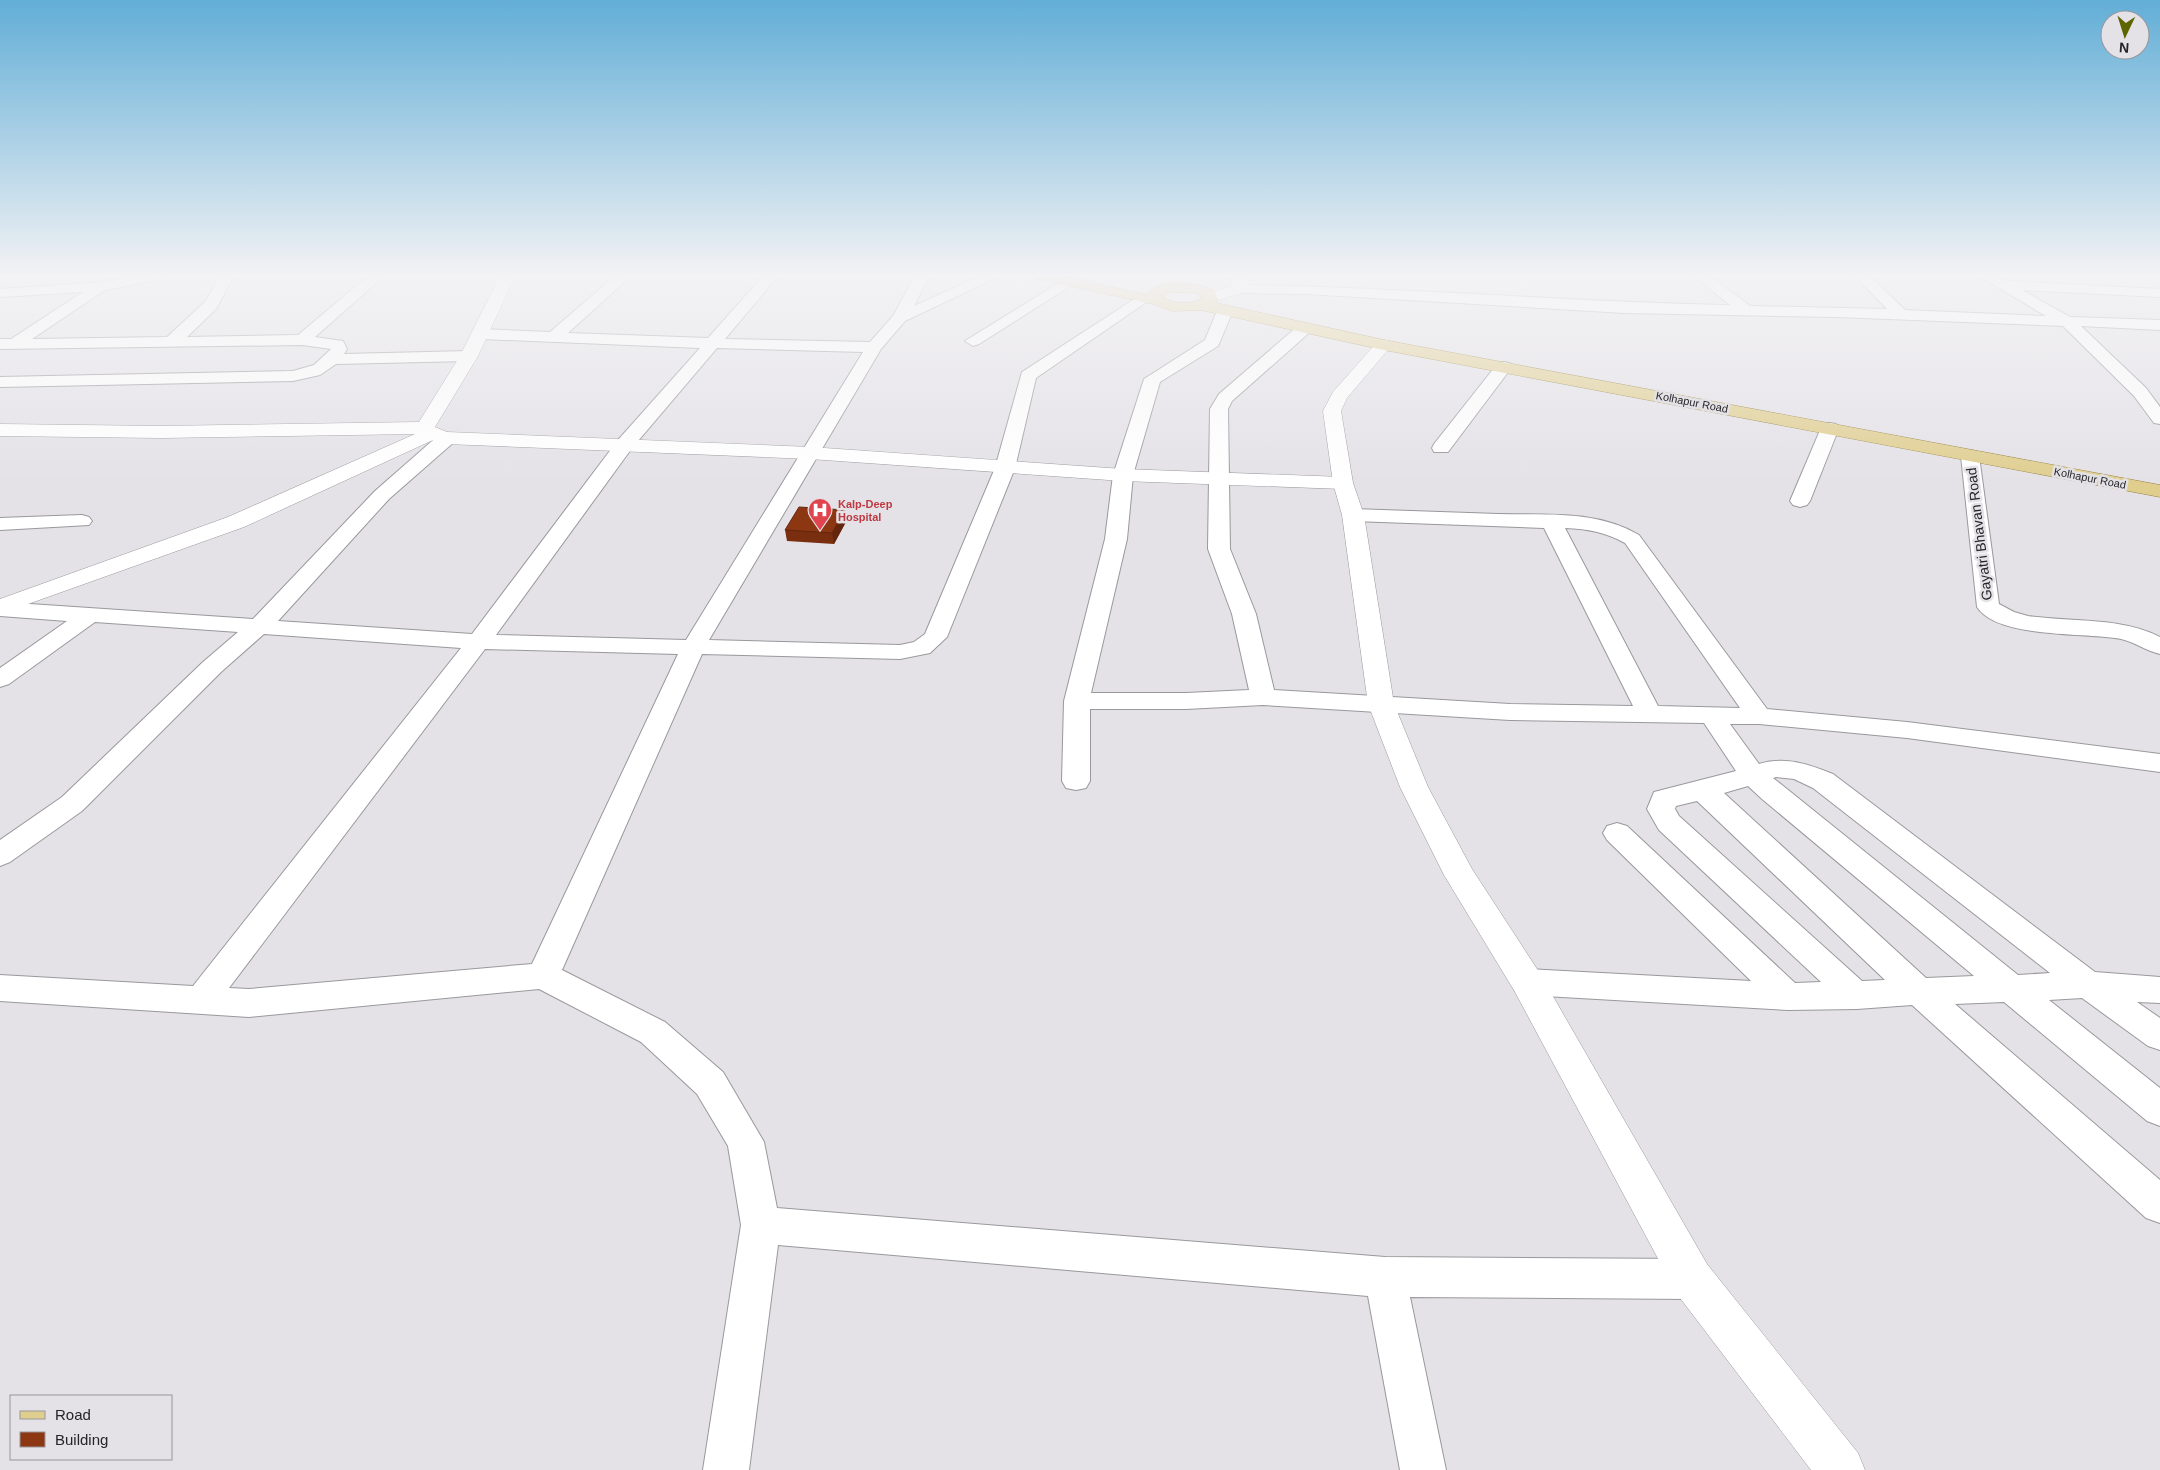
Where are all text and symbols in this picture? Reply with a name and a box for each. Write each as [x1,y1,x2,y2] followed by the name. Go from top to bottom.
[2100,10,2150,60] north arrow
[2118,40,2130,56] text: N
[1655,389,1729,415] street label: Kolhapur Road
[2053,465,2127,491] street label: Kolhapur Road
[1963,467,1995,601] street label: Gayatri Bhavan Road
[807,497,833,531] hospital icon: Kalp-Deep Hospital
[838,498,893,523] place label: Kalp-Deep Hospital
[10,1395,172,1460] legend
[55,1406,91,1423] text: Road
[55,1431,108,1448] text: Building

